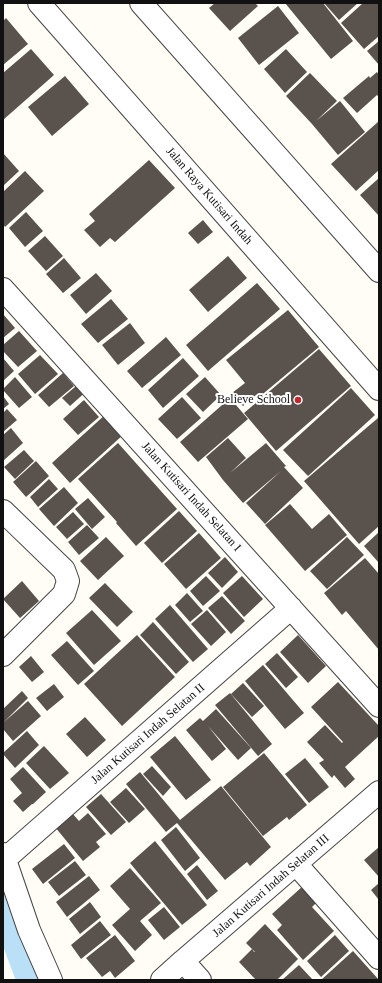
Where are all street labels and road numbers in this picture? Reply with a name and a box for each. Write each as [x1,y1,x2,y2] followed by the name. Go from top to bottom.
[163,144,255,248] street label: Jalan Raya Kutisari Indah
[138,439,244,555] street label: Jalan Kutisari Indah Selatan I
[88,681,208,787] street label: Jalan Kutisari Indah Selatan II
[210,831,332,941] street label: Jalan Kutisari Indah Selatan III

